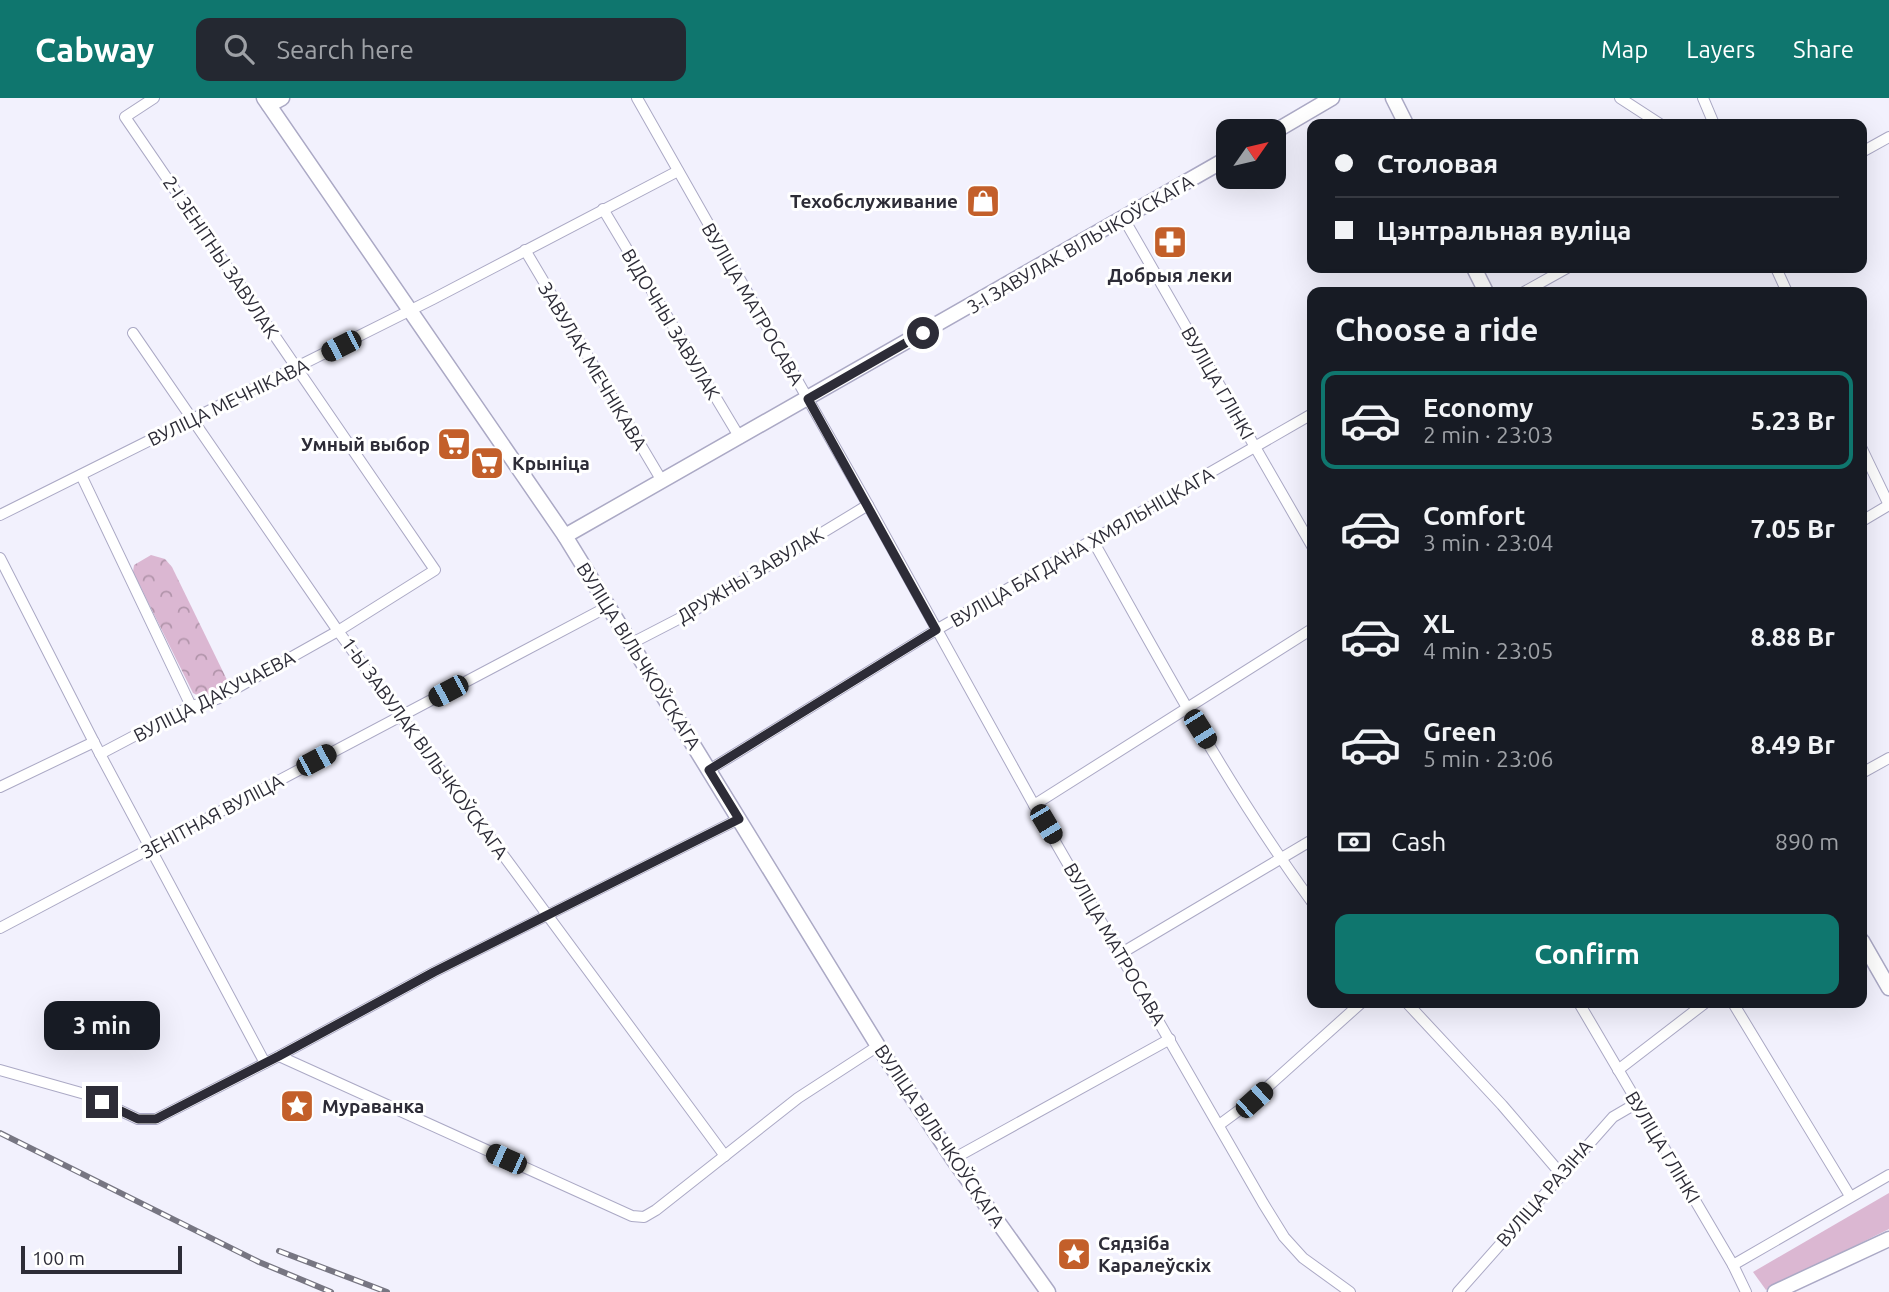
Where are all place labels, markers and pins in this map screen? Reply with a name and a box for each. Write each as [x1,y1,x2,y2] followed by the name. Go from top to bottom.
[964,182,1002,220] shop icon: Техобслуживание
[790,190,958,212] place label: Техобслуживание
[1151,223,1189,261] pharmacy icon: Добрыя леки
[1108,264,1232,286] place label: Добрыя леки
[435,425,473,463] supermarket icon: Умный выбор
[301,433,430,455] place label: Умный выбор
[468,444,506,482] supermarket icon: Крыніца
[512,452,590,474] place label: Крыніца
[278,1087,316,1125] place icon: Мураванка
[322,1095,424,1117] place label: Мураванка
[1098,1232,1212,1276] place label: Сядзіба Каралеўскіх
[1055,1235,1093,1273] place icon: Сядзіба Каралеўскіх

